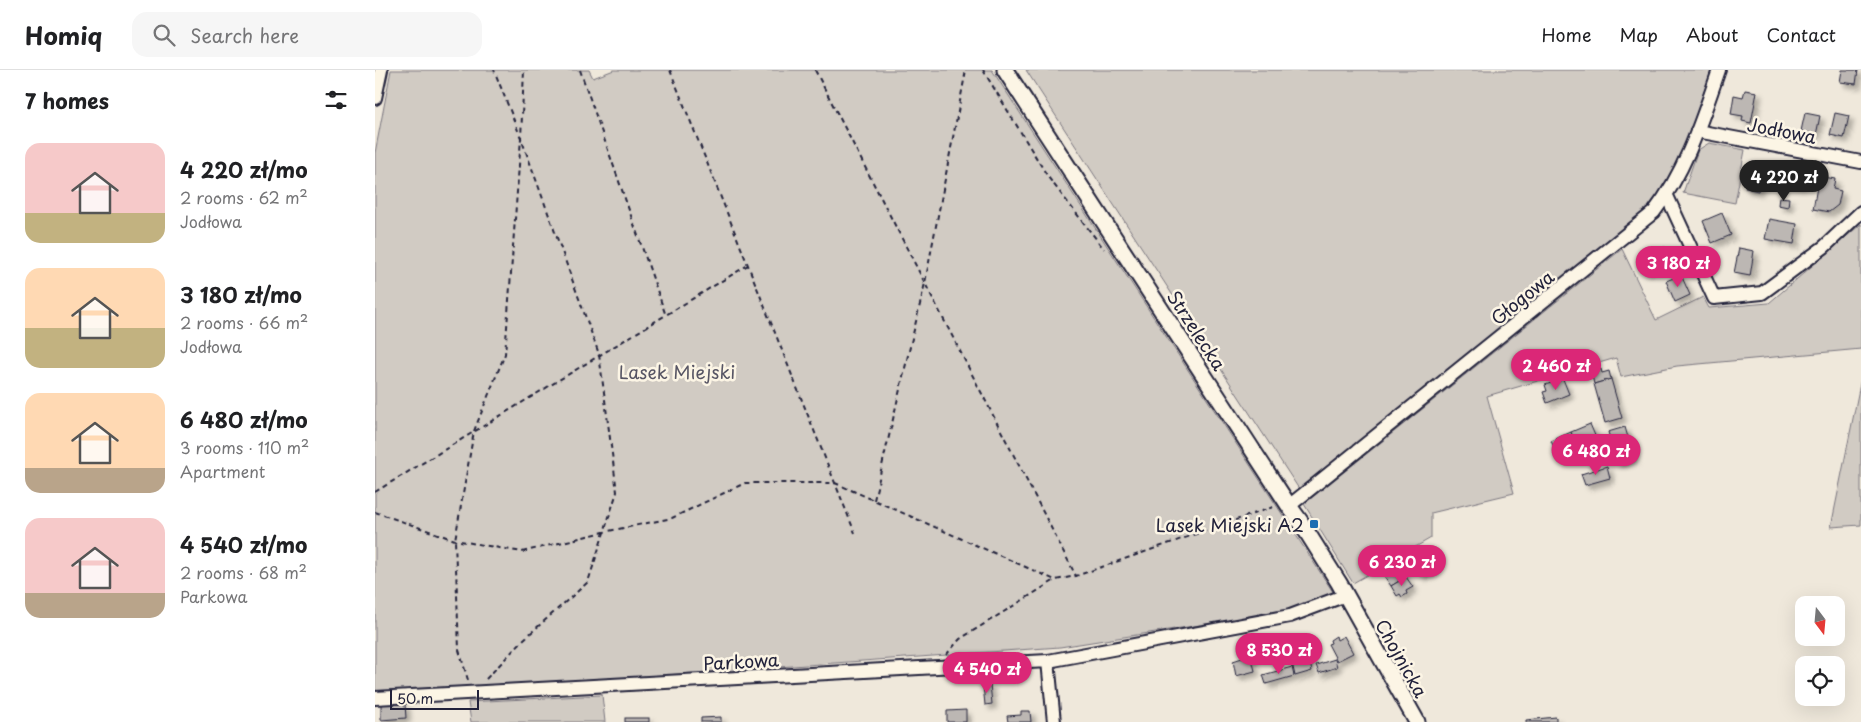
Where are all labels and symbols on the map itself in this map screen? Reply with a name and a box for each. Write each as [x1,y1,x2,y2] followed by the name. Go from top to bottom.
[1745,110,1820,150] street label: Jodłowa
[1732,160,1836,202] pin: 4 220 zł
[1626,246,1730,288] pin: 3 180 zł
[1485,263,1560,331] street label: Głogowa
[1161,285,1234,376] street label: Strzelecka
[1504,348,1608,391] pin: 2 460 zł
[619,358,735,385] park label: Lasek Miejski
[1544,434,1648,476] pin: 6 480 zł
[1156,511,1304,538] place label: Lasek Miejski A2
[1308,518,1320,530] marker: Lasek Miejski A2
[1350,544,1454,587] pin: 6 230 zł
[1795,596,1845,646] north arrow
[1369,614,1435,703] street label: Chojnicka
[1227,632,1331,675] pin: 8 530 zł
[702,645,780,676] street label: Parkowa
[935,652,1039,694] pin: 4 540 zł
[390,687,479,710] scale bar

